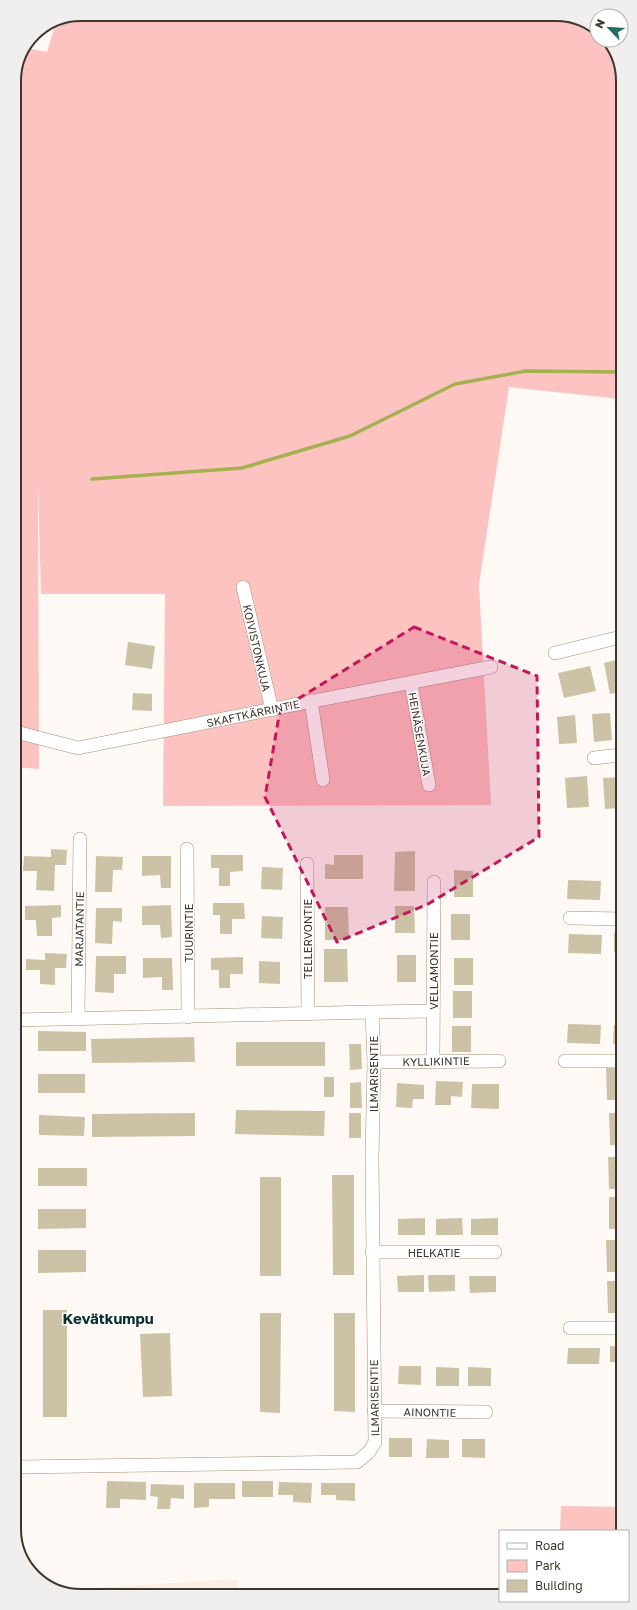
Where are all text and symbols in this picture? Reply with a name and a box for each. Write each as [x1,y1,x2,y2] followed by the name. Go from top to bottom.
[589,8,629,48] north arrow
[592,17,607,30] text: N
[241,603,273,693] street label: KOIVISTONKUJA
[406,691,434,778] street label: HEINÄSENKUJA
[205,697,301,729] street label: SKAFTKÄRRINTIE
[72,891,86,967] street label: MARJATANTIE
[301,898,314,979] street label: TELLERVONTIE
[182,903,195,963] street label: TUURINTIE
[427,932,440,1010] street label: VELLAMONTIE
[367,1035,380,1112] street label: ILMARISENTIE
[402,1054,470,1068] street label: KYLLIKINTIE
[408,1246,461,1259] street label: HELKATIE
[62,1309,154,1327] district label: Kevätkumpu
[367,1359,381,1436] street label: ILMARISENTIE
[404,1405,457,1419] street label: AINONTIE
[499,1530,629,1602] legend
[535,1538,564,1553] text: Road
[535,1558,561,1573] text: Park
[535,1578,583,1593] text: Building

